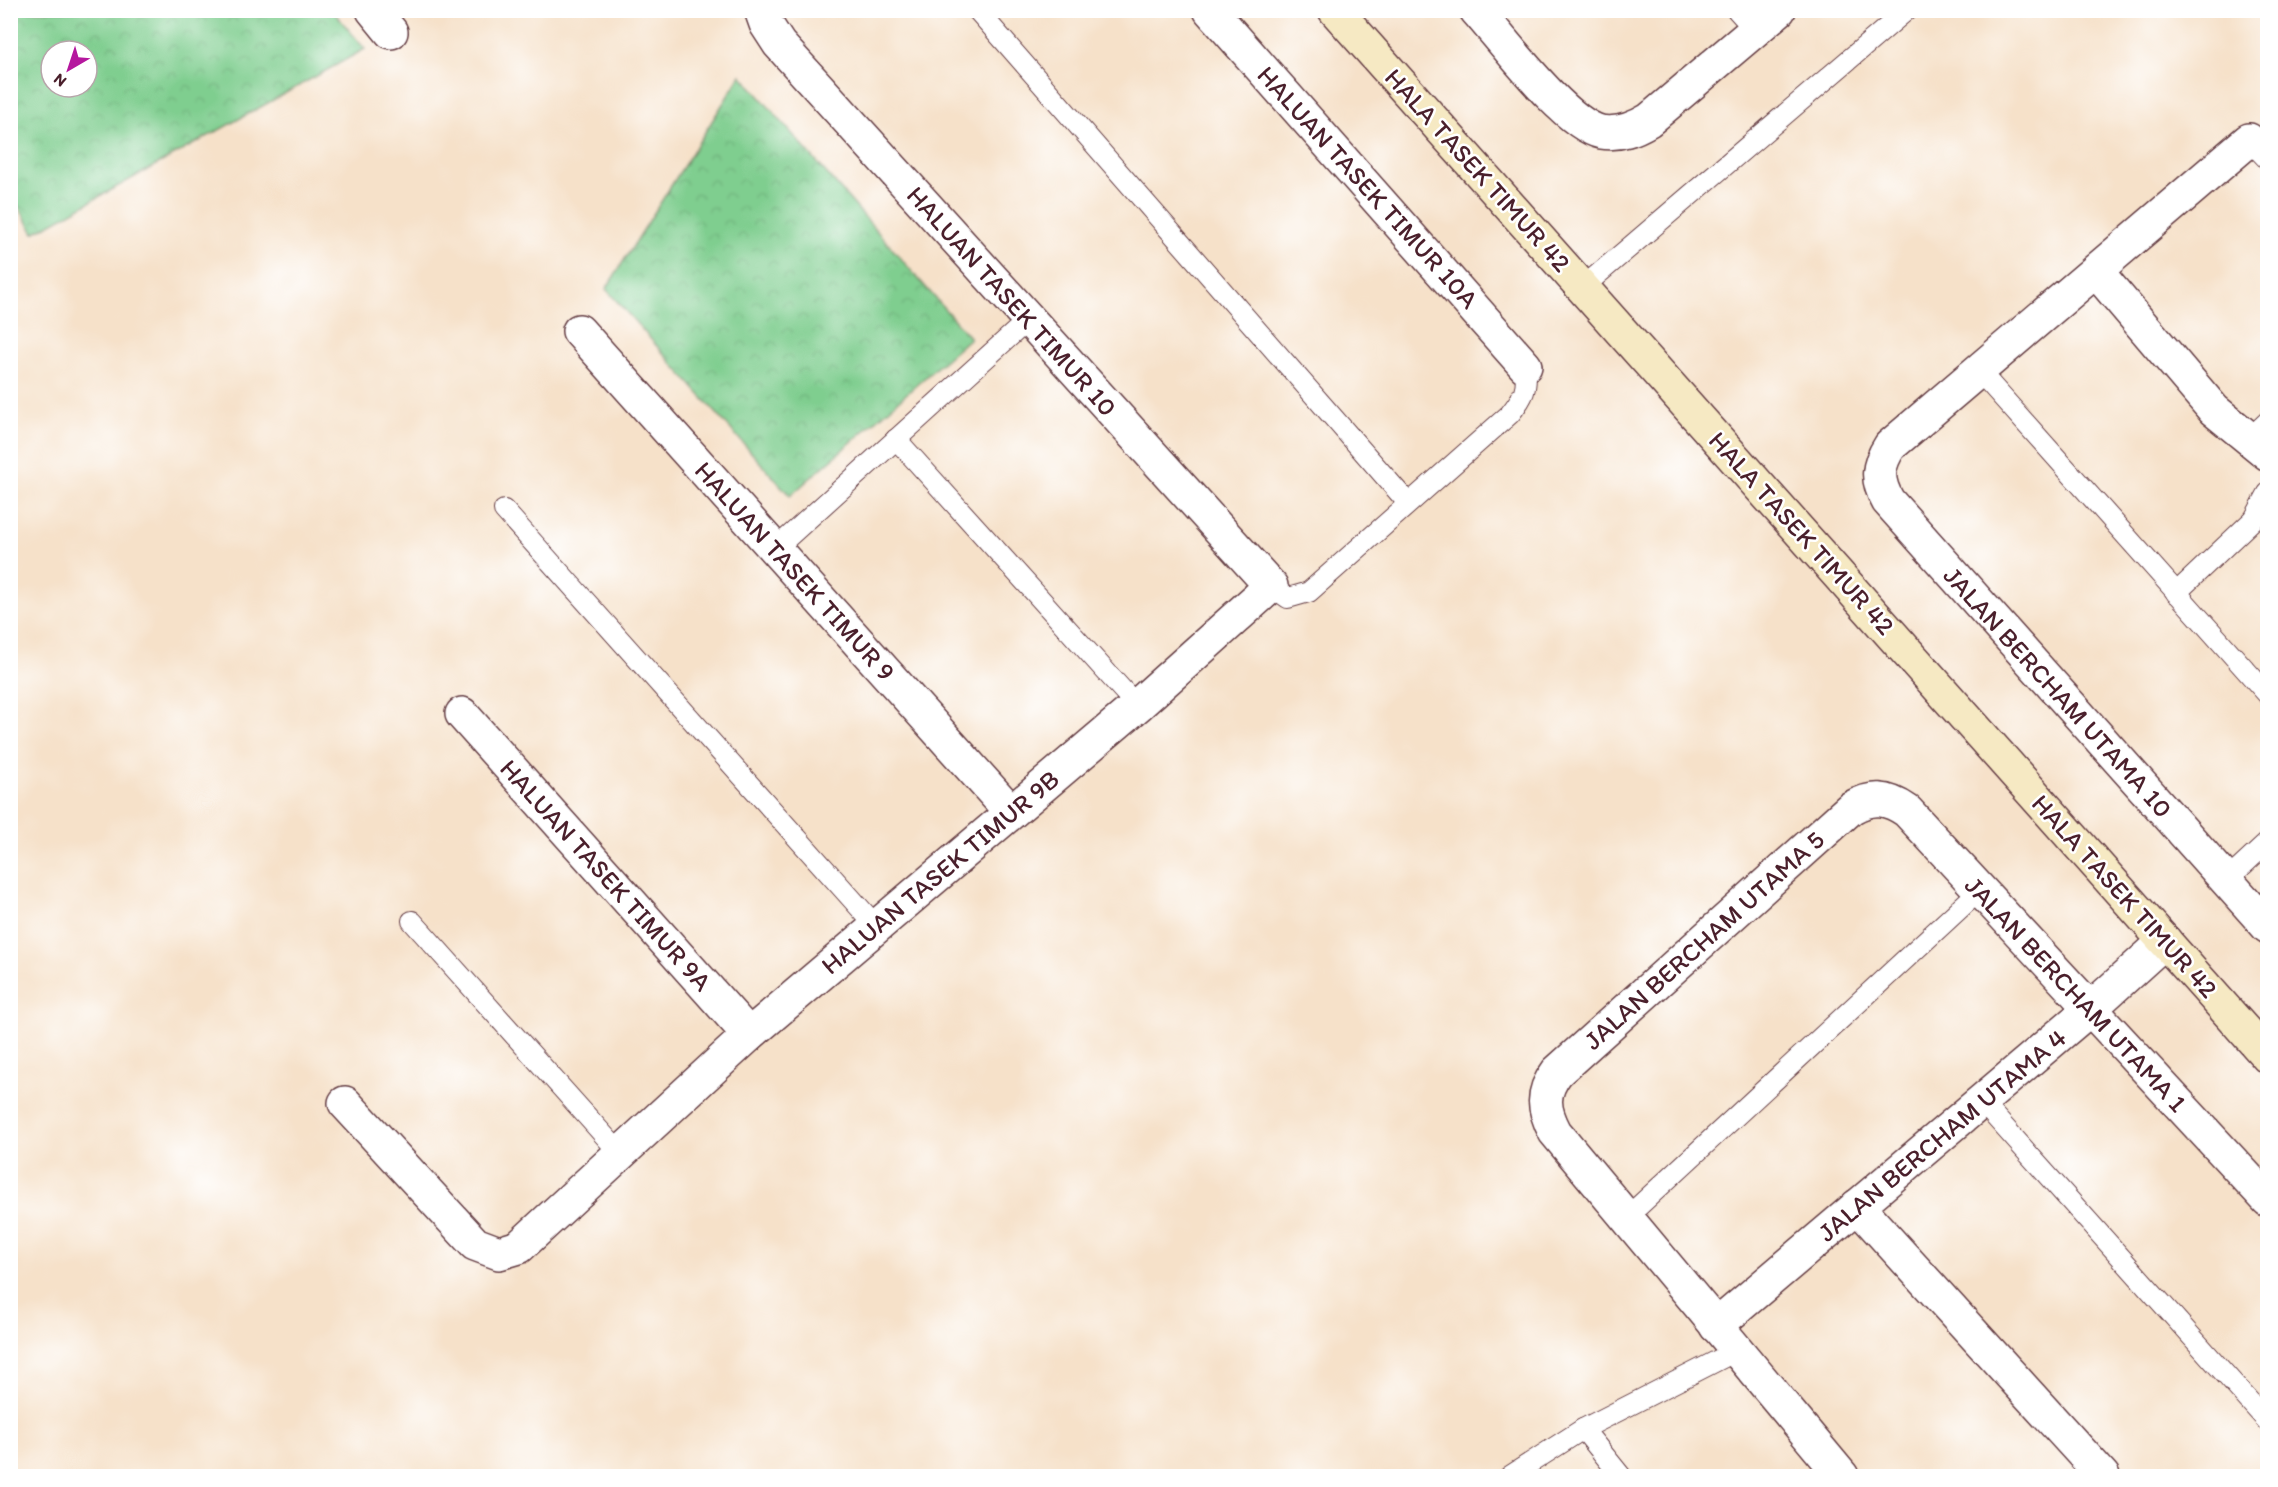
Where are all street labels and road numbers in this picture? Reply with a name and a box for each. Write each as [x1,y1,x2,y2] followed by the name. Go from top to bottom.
[1251,59,1486,315] street label: HALUAN TASEK TIMUR 10A
[1378,62,1578,279] street label: HALA TASEK TIMUR 42
[900,179,1124,423] street label: HALUAN TASEK TIMUR 10
[1702,425,1902,642] street label: HALA TASEK TIMUR 42
[688,455,902,687] street label: HALUAN TASEK TIMUR 9
[1937,560,2179,824] street label: JALAN BERCHAM UTAMA 10
[493,752,719,998] street label: HALUAN TASEK TIMUR 9A
[814,763,1066,981] street label: HALUAN TASEK TIMUR 9B
[2025,788,2225,1005] street label: HALA TASEK TIMUR 42
[1577,824,1831,1056] street label: JALAN BERCHAM UTAMA 5
[1958,869,2194,1119] street label: JALAN BERCHAM UTAMA 1
[1811,1021,2073,1248] street label: JALAN BERCHAM UTAMA 4

